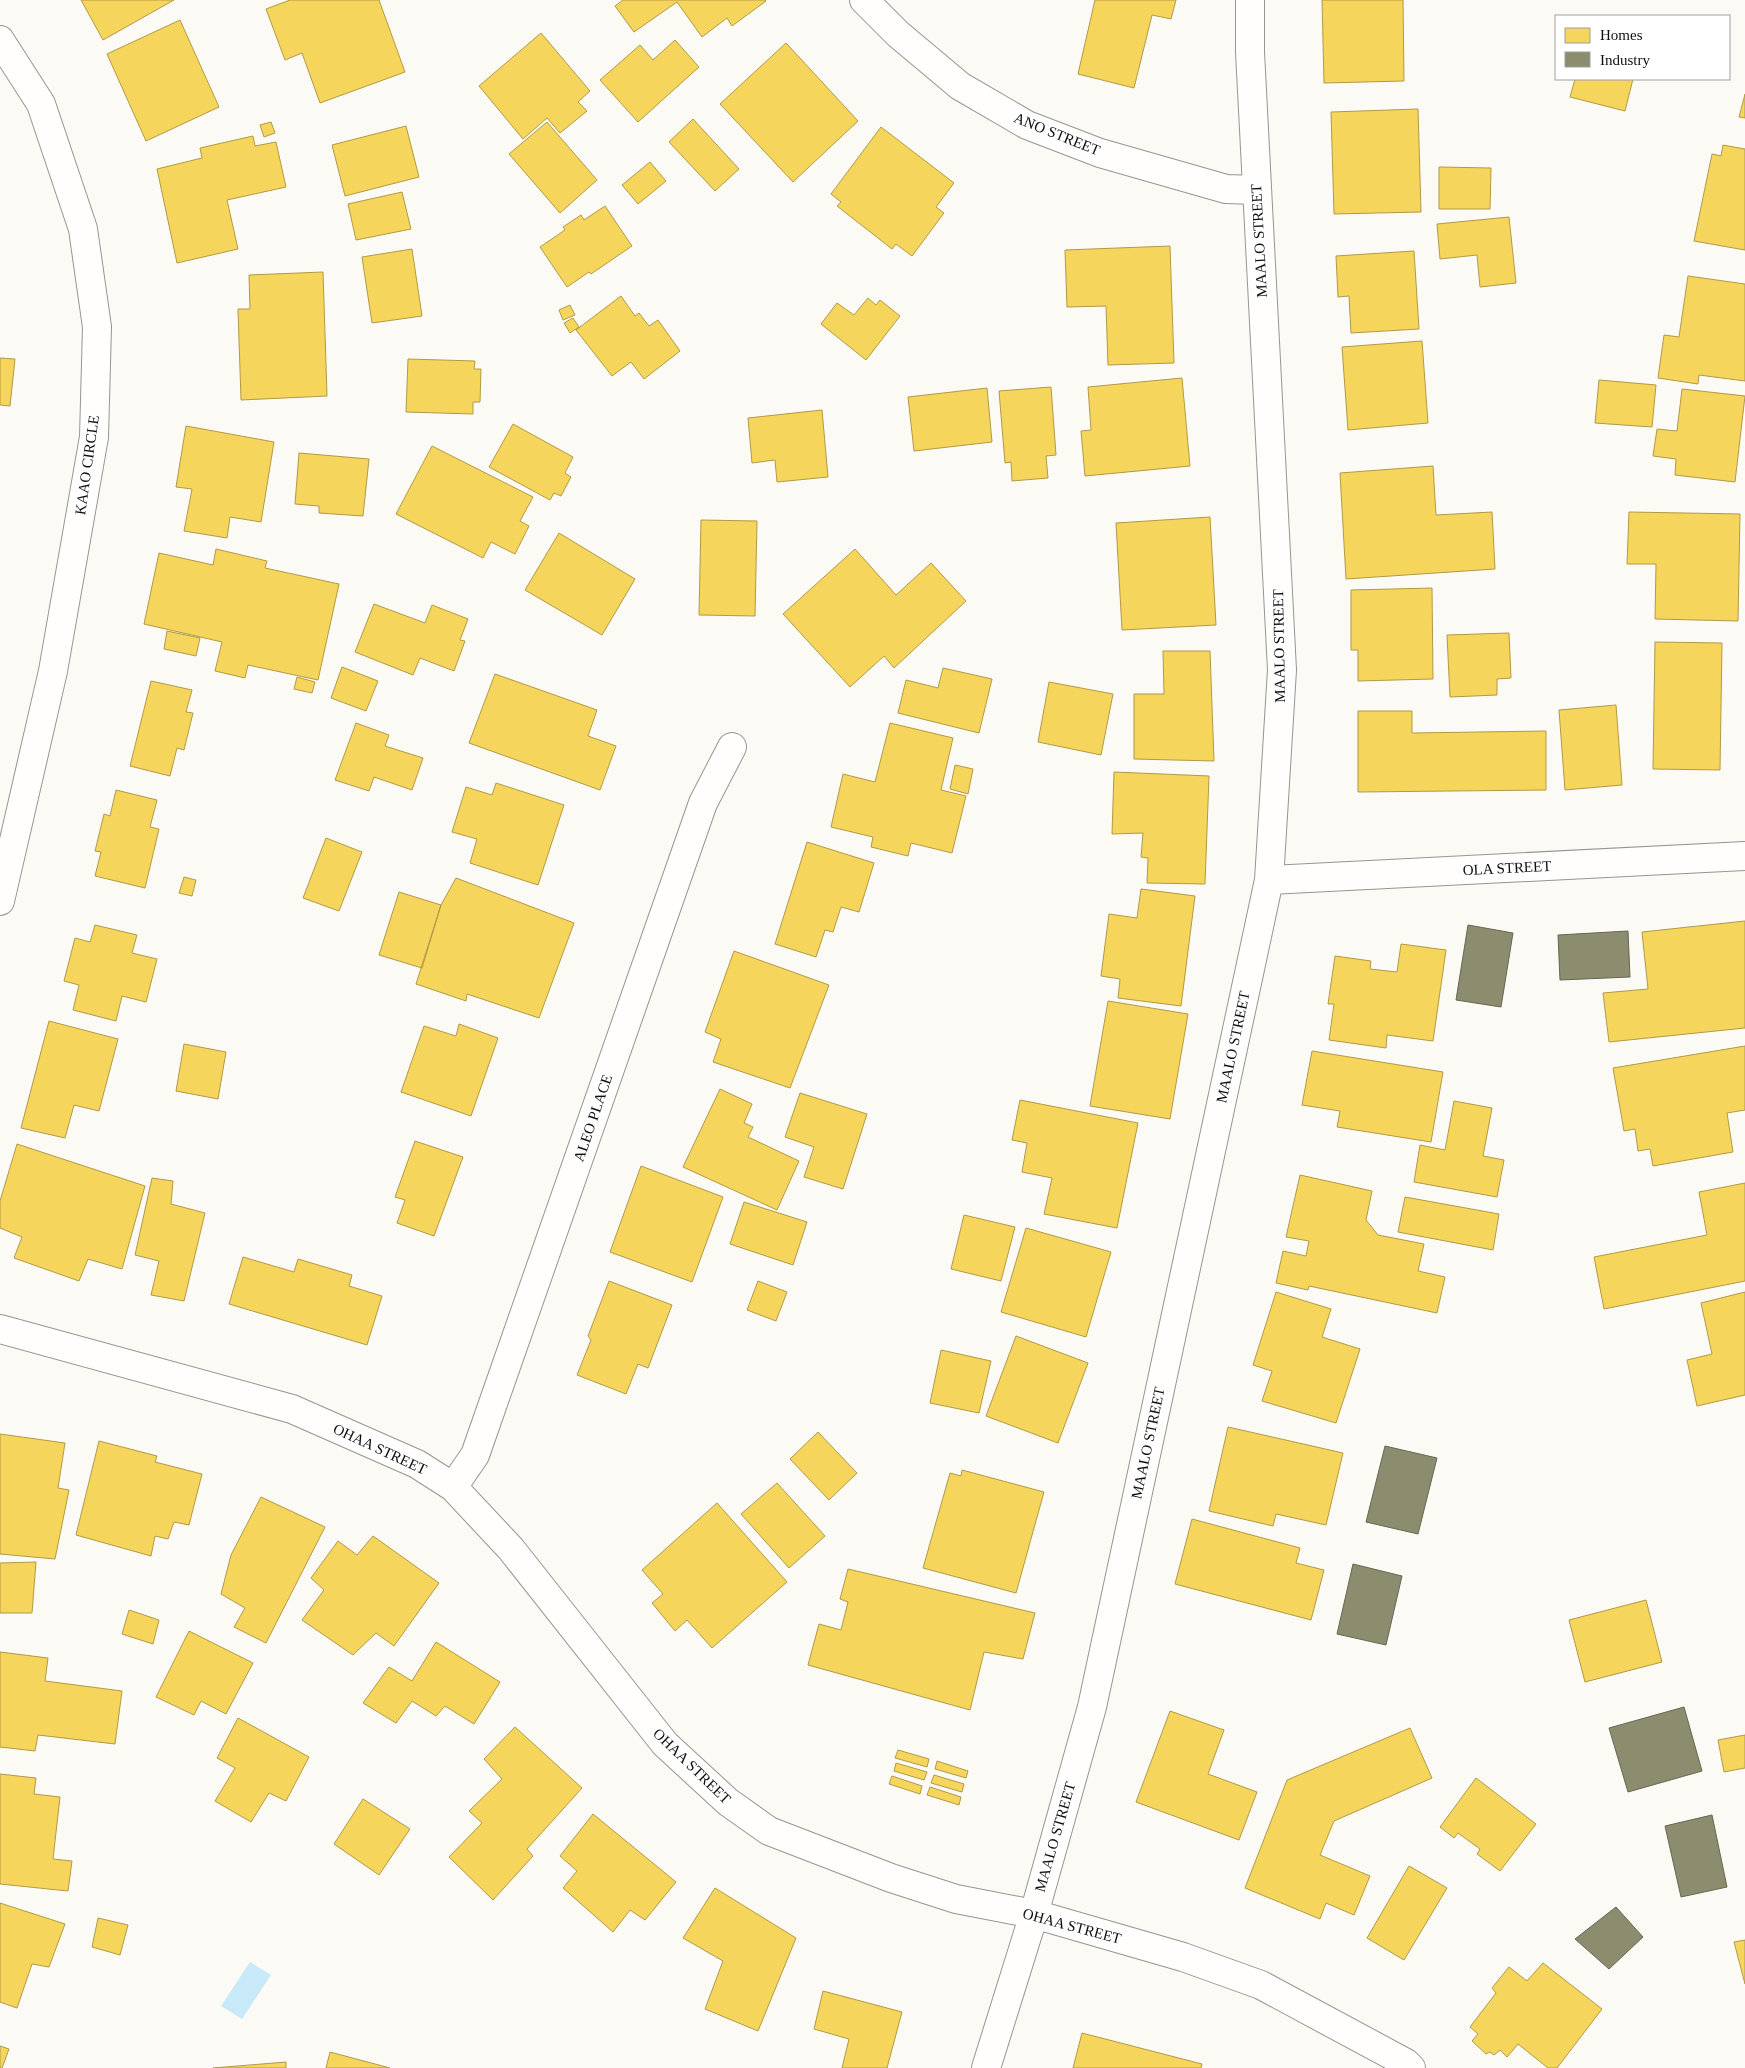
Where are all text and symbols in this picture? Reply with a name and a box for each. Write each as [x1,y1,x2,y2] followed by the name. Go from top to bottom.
[1555,15,1730,80] legend
[1600,27,1643,43] text: Homes
[1600,52,1650,68] text: Industry
[1012,109,1102,159] street label: ANO STREET
[1248,184,1270,298] street label: MAALO STREET
[72,414,102,516] street label: KAAO CIRCLE
[1270,589,1288,703] street label: MAALO STREET
[1462,858,1552,878] street label: OLA STREET
[1213,990,1253,1104] street label: MAALO STREET
[571,1072,615,1164] street label: ALEO PLACE
[1128,1386,1168,1500] street label: MAALO STREET
[331,1420,429,1478] street label: OHAA STREET
[650,1725,734,1807] street label: OHAA STREET
[1032,1780,1078,1894] street label: MAALO STREET
[1021,1905,1123,1947] street label: OHAA STREET

